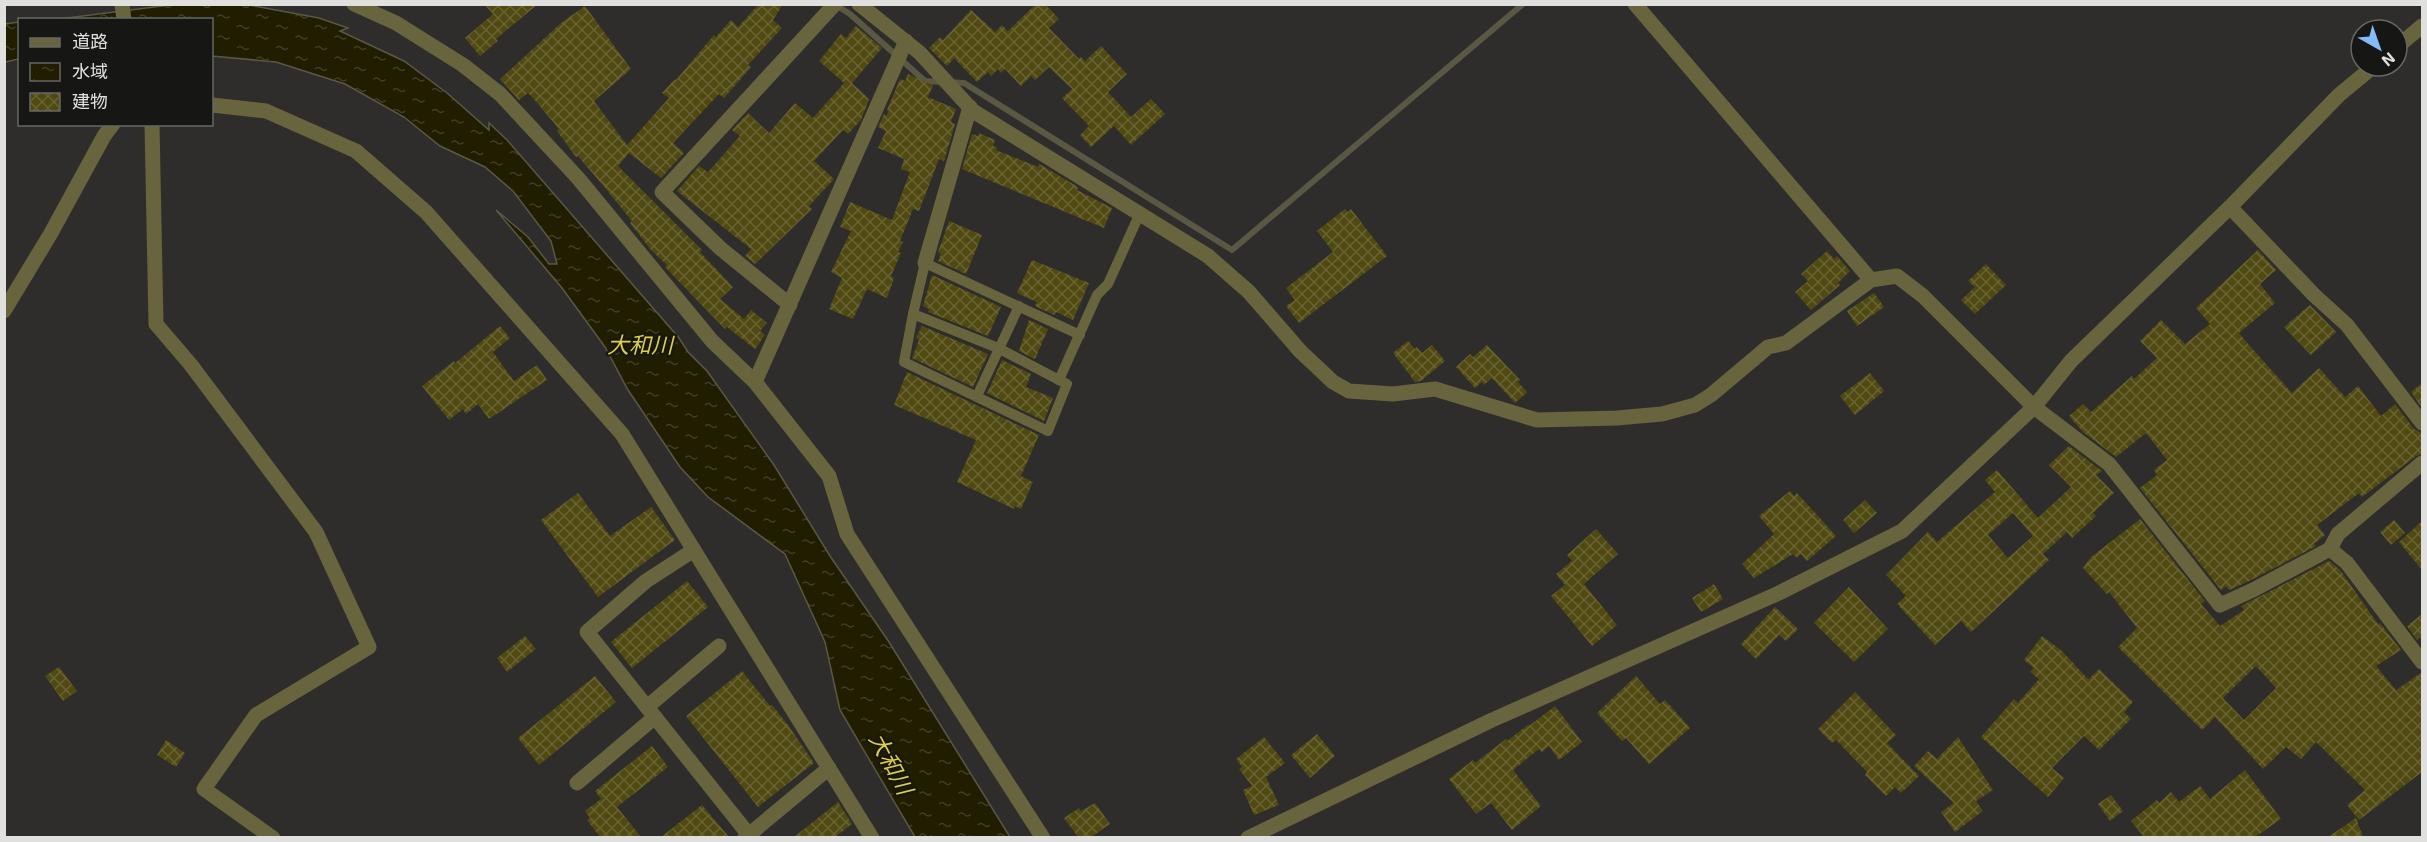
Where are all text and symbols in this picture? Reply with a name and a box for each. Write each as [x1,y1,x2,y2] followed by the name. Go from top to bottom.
[18,18,213,126] legend
[2349,18,2409,78] north arrow
[72,30,108,52] text: 道路
[2378,49,2399,71] text: N
[72,60,108,82] text: 水域
[72,90,108,112] text: 建物
[607,331,675,357] water label: 大和川
[865,728,920,800] water label: 大和川

